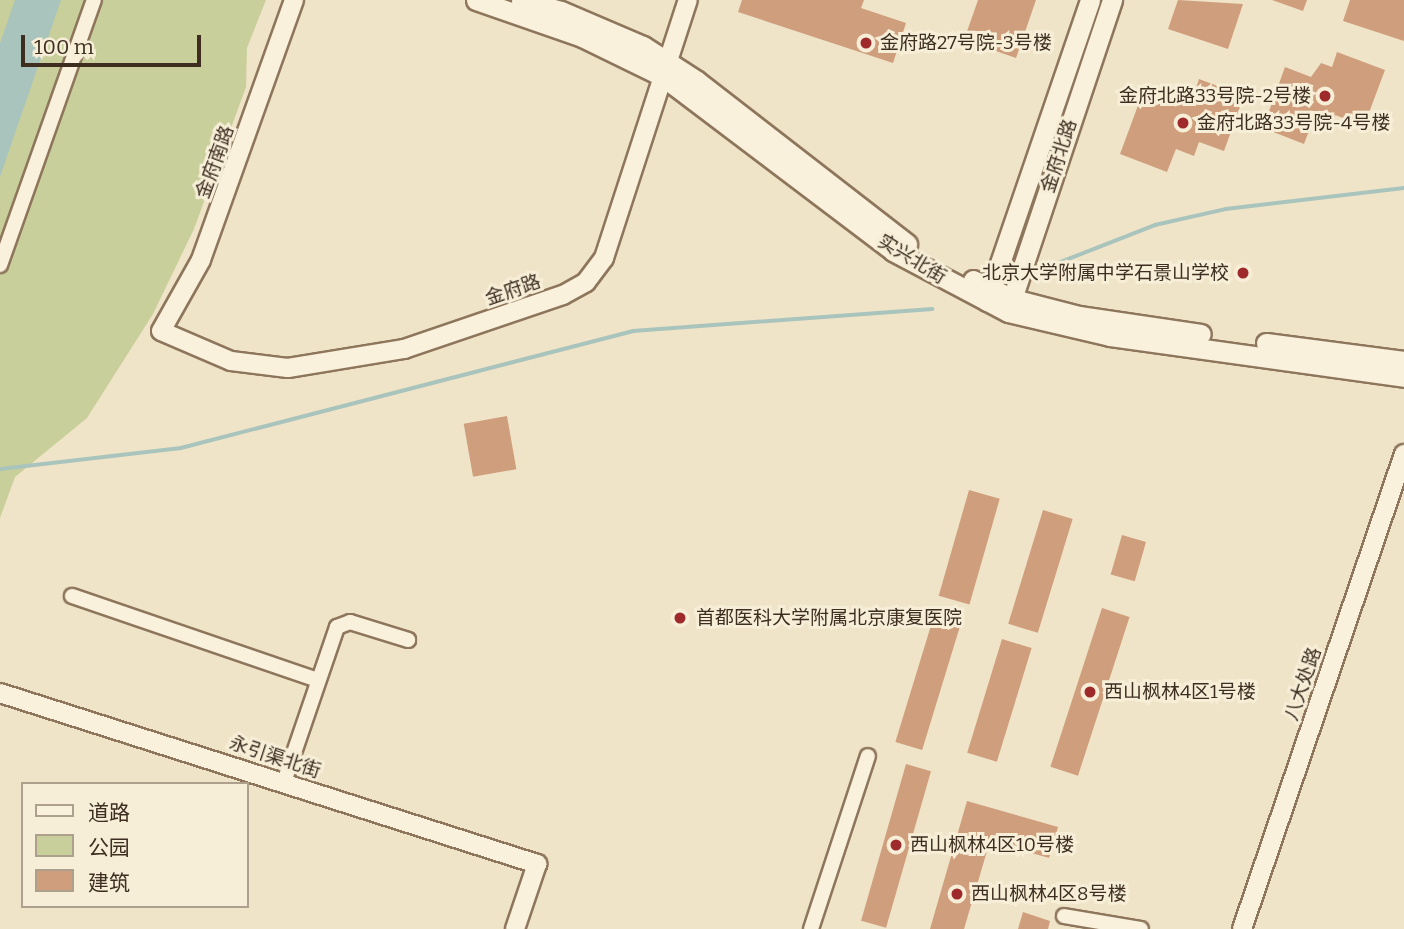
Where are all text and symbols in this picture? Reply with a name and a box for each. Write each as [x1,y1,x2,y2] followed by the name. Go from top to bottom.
[24,21,205,65] scale bar
[880,32,1052,54] place label: 金府路27号院-3号楼
[34,34,94,60] text: 100 m
[858,35,874,51] marker: 金府路27号院-3号楼
[1119,85,1311,107] place label: 金府北路33号院-2号楼
[1317,88,1333,104] marker: 金府北路33号院-2号楼
[1197,112,1390,134] place label: 金府北路33号院-4号楼
[1175,115,1191,131] marker: 金府北路33号院-4号楼
[1036,116,1082,196] street label: 金府北路
[191,122,239,202] street label: 金府南路
[874,230,950,288] street label: 实兴北街
[982,262,1229,284] place label: 北京大学附属中学石景山学校
[1235,265,1251,281] marker: 北京大学附属中学石景山学校
[482,270,544,310] street label: 金府路
[696,607,962,629] place label: 首都医科大学附属北京康复医院
[670,608,690,628] marker: 首都医科大学附属北京康复医院
[1280,644,1326,724] street label: 八大处路
[1104,681,1256,703] place label: 西山枫林4区1号楼
[1082,684,1098,700] marker: 西山枫林4区1号楼
[226,731,324,783] street label: 永引渠北街
[21,782,248,908] legend
[88,800,130,826] text: 道路
[910,834,1074,856] place label: 西山枫林4区10号楼
[88,835,130,861] text: 公园
[888,837,904,853] marker: 西山枫林4区10号楼
[88,870,130,896] text: 建筑
[971,883,1127,905] place label: 西山枫林4区8号楼
[949,886,965,902] marker: 西山枫林4区8号楼

